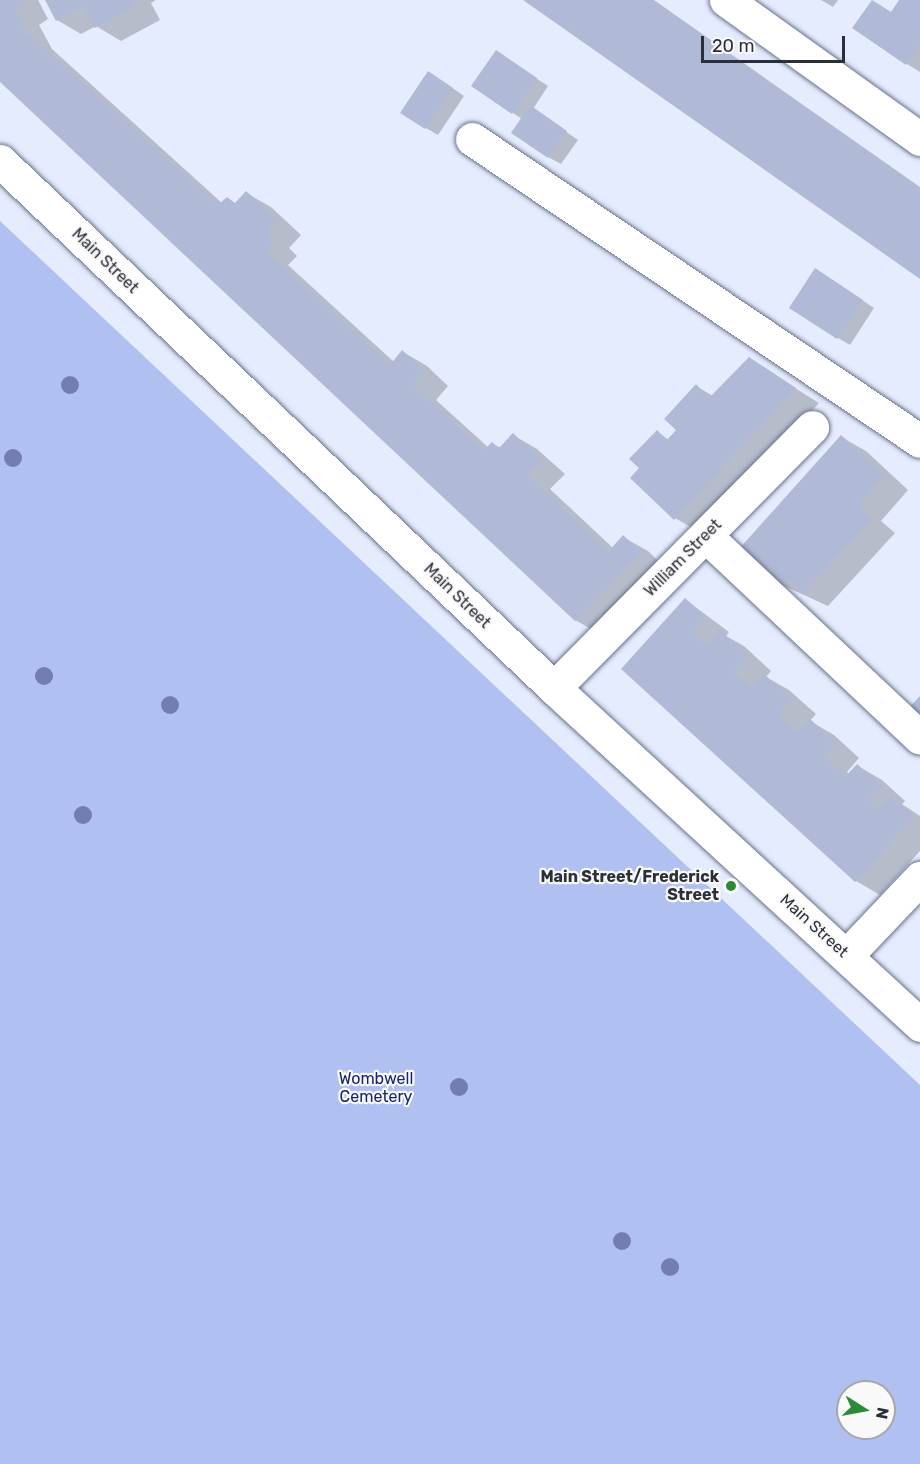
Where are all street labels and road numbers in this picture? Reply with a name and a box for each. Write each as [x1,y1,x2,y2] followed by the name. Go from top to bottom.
[68,224,142,298] street label: Main Street
[640,515,726,601] street label: William Street
[420,559,494,633] street label: Main Street
[776,890,852,962] street label: Main Street

